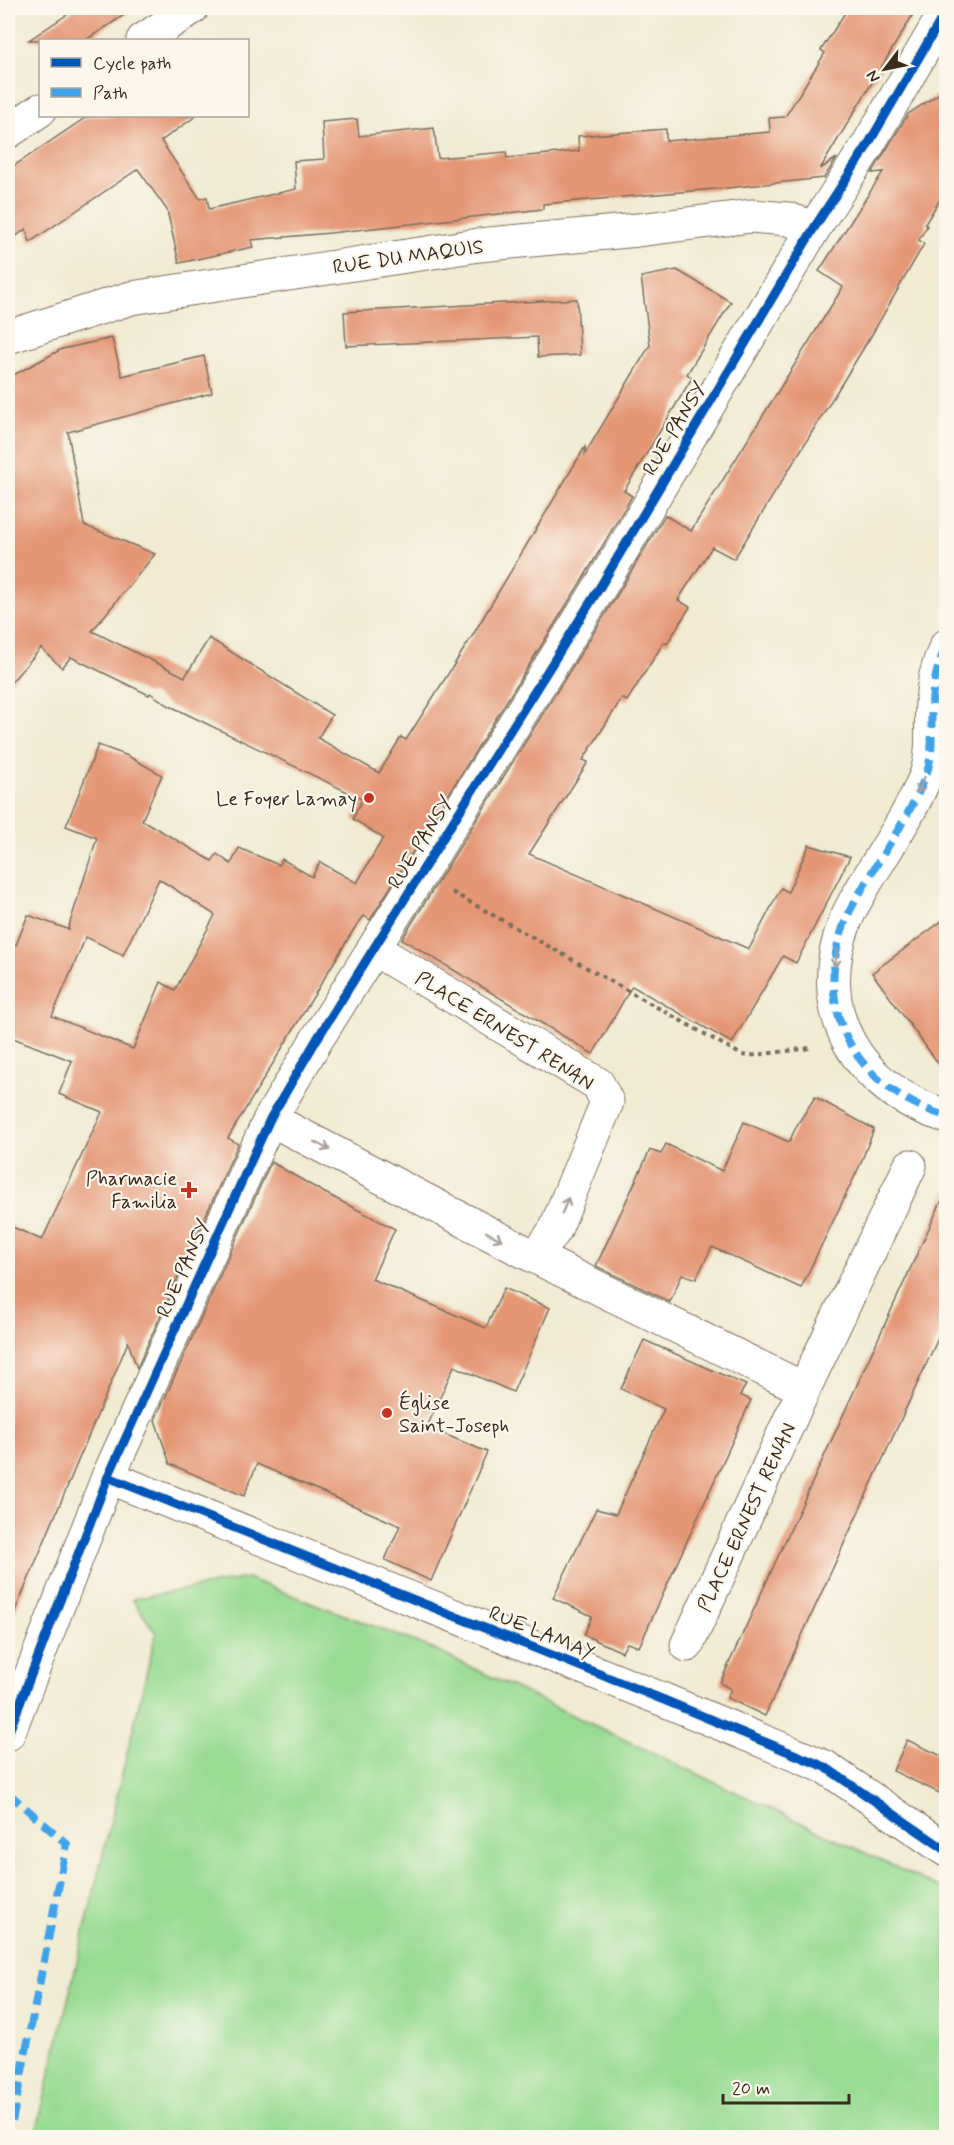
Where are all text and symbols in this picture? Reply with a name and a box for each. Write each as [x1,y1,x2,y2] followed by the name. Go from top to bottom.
[39,39,249,117] legend
[855,39,915,99] north arrow
[93,52,171,76] text: Cycle path
[862,66,885,86] text: N
[93,82,128,106] text: Path
[331,234,485,281] street label: RUE DU MAQUIS
[637,377,714,481] street label: RUE PANSY
[915,775,927,793] one-way arrow
[216,786,357,813] place label: Le Foyer Lamay
[362,791,376,805] marker: Le Foyer Lamay
[382,791,461,895] street label: RUE PANSY
[830,948,841,968] one-way arrow
[410,965,599,1097] street label: PLACE ERNEST RENAN
[312,1141,330,1152] one-way arrow
[86,1166,177,1216] place label: Pharmacie Familia
[182,1183,196,1197] marker: Pharmacie Familia
[560,1198,571,1216] one-way arrow
[151,1215,218,1322] street label: RUE PANSY
[485,1231,503,1242] one-way arrow
[399,1390,509,1440] place label: Église Saint-Joseph
[380,1406,394,1420] marker: Église Saint-Joseph
[692,1419,803,1617] street label: PLACE ERNEST RENAN
[485,1600,598,1667] street label: RUE LAMAY
[723,2067,849,2105] scale bar
[732,2077,770,2101] text: 20 m

